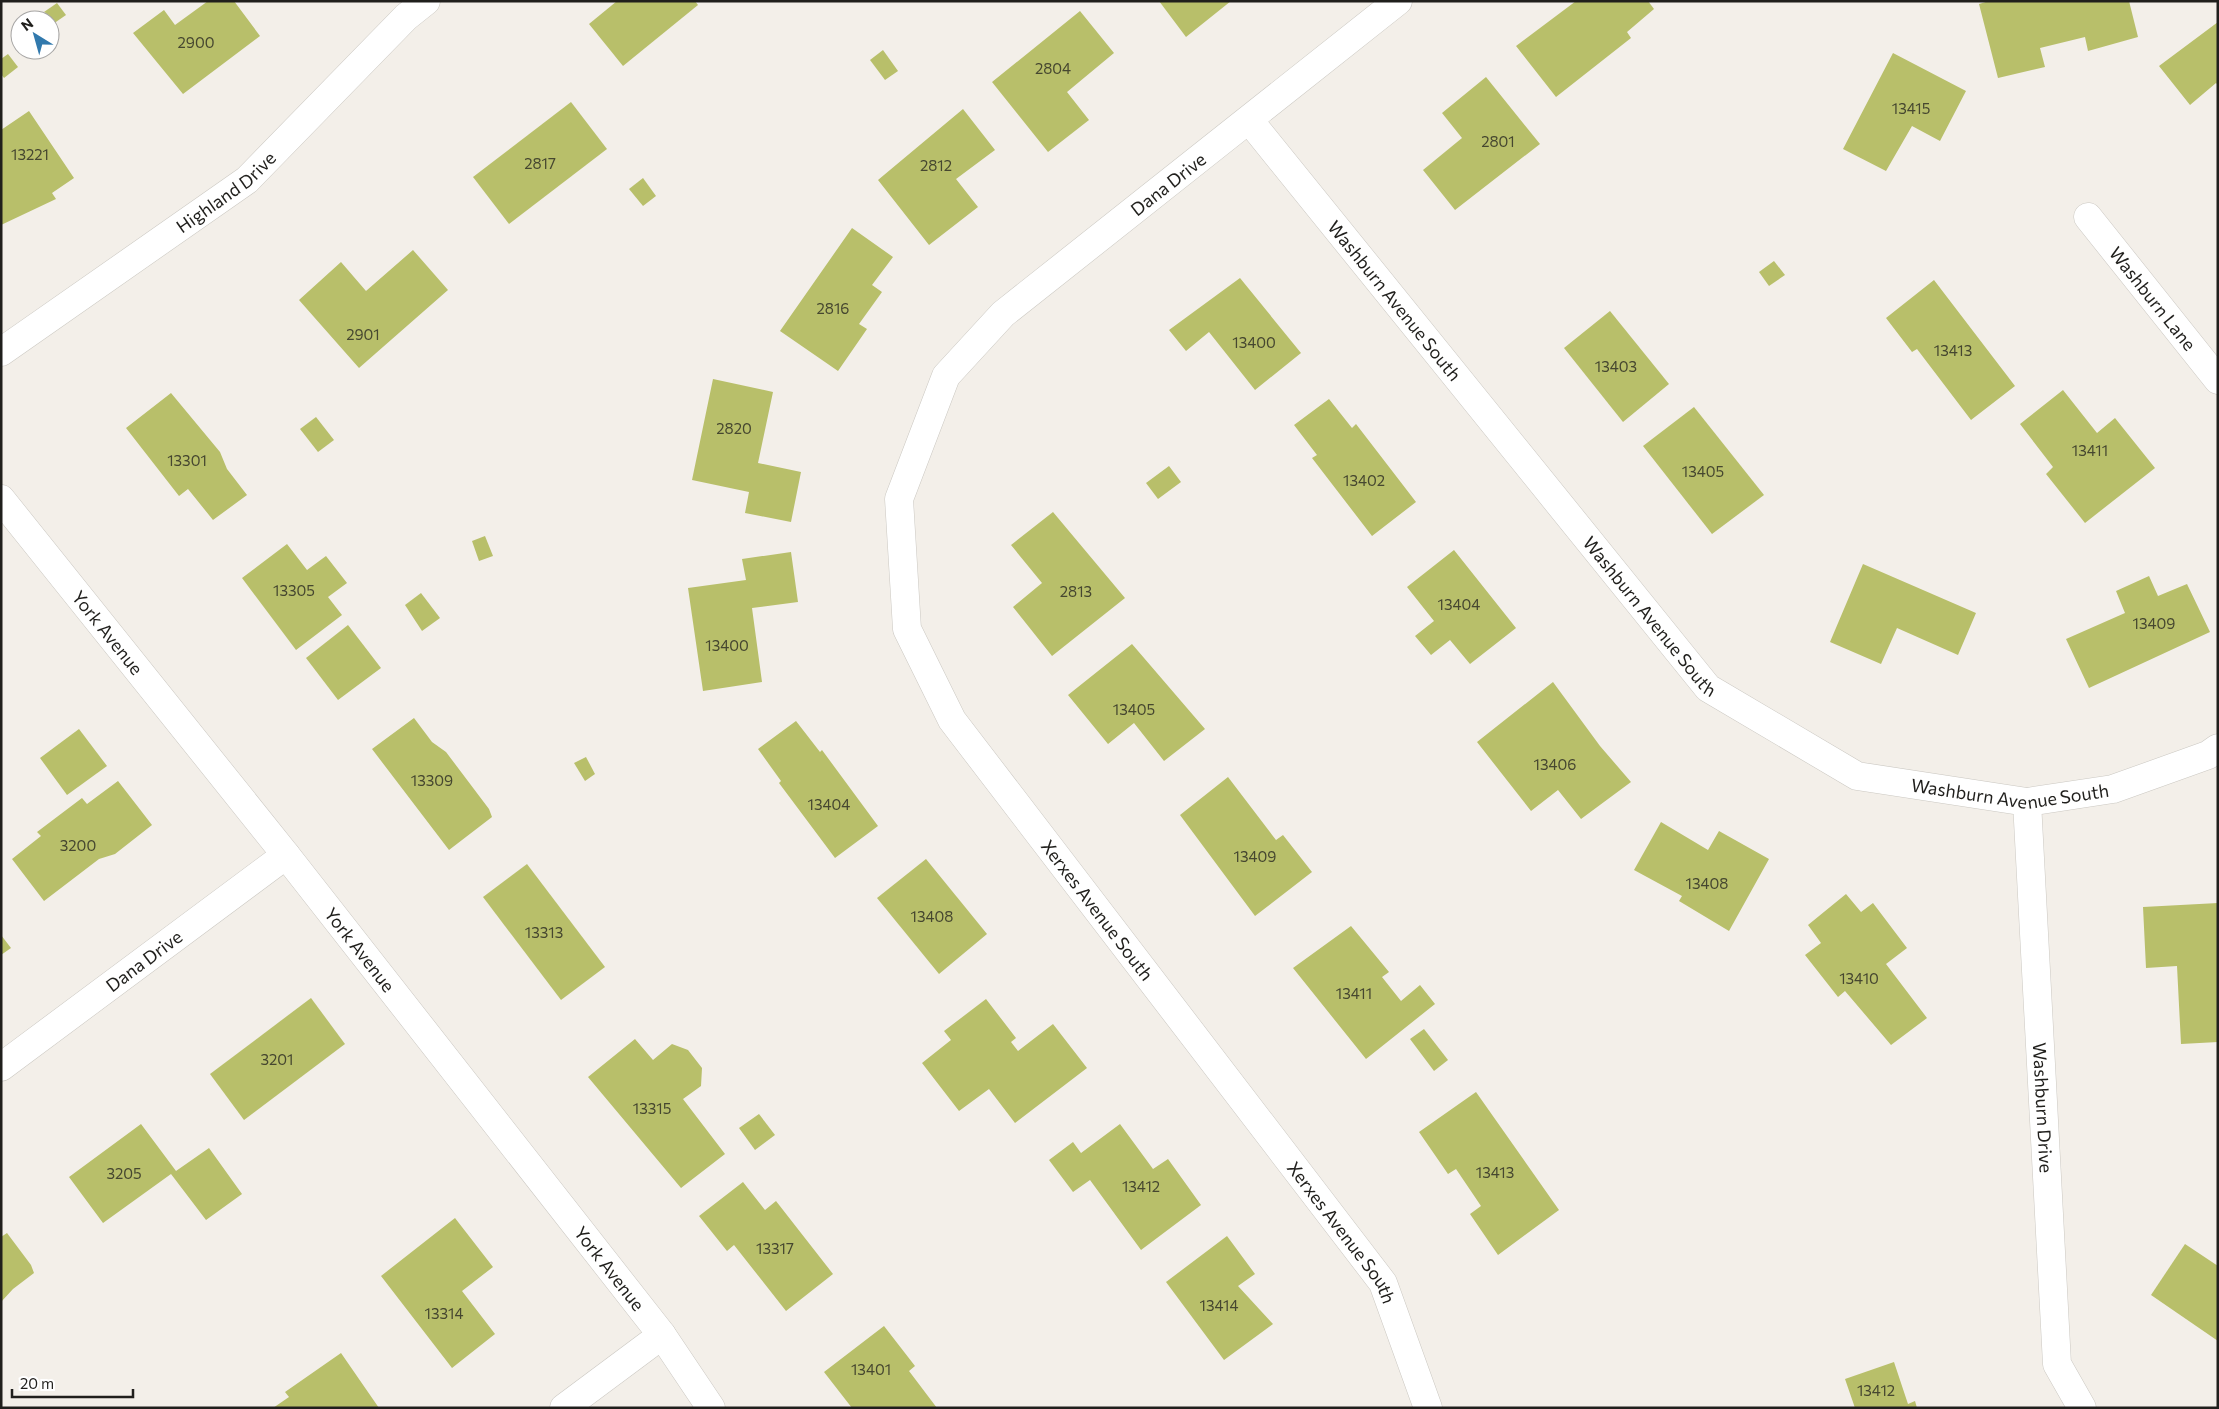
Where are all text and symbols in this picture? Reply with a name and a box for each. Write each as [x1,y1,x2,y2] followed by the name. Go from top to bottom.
[10,10,60,60] north arrow
[18,14,36,34] text: N
[178,33,214,51] house number: 2900
[1035,59,1071,77] house number: 2804
[1892,99,1930,117] house number: 13415
[1481,132,1515,150] house number: 2801
[11,145,49,163] house number: 13221
[172,147,280,237] street label: Highland Drive
[1126,148,1210,220] street label: Dana Drive
[524,154,556,172] house number: 2817
[920,156,952,174] house number: 2812
[1324,216,1466,385] street label: Washburn Avenue South
[2105,242,2201,355] street label: Washburn Lane
[817,299,849,317] house number: 2816
[346,325,380,343] house number: 2901
[1232,333,1276,351] house number: 13400
[1934,341,1972,359] house number: 13413
[1595,357,1637,375] house number: 13403
[716,419,752,437] house number: 2820
[2072,441,2108,459] house number: 13411
[167,451,207,469] house number: 13301
[1682,462,1724,480] house number: 13405
[1343,471,1385,489] house number: 13402
[1579,532,1720,701] street label: Washburn Avenue South
[273,581,315,599] house number: 13305
[1060,582,1092,600] house number: 2813
[68,586,148,679] street label: York Avenue
[1438,595,1480,613] house number: 13404
[2133,614,2175,632] house number: 13409
[705,636,749,654] house number: 13400
[1113,700,1155,718] house number: 13405
[1534,755,1576,773] house number: 13406
[411,771,453,789] house number: 13309
[1910,773,2110,813] street label: Washburn Avenue South
[808,795,850,813] house number: 13404
[1037,835,1158,985] street label: Xerxes Avenue South
[60,836,96,854] house number: 3200
[1234,847,1276,865] house number: 13409
[1686,874,1728,892] house number: 13408
[320,903,400,996] street label: York Avenue
[911,907,953,925] house number: 13408
[525,923,563,941] house number: 13313
[101,925,186,996] street label: Dana Drive
[1839,969,1879,987] house number: 13410
[1336,984,1372,1002] house number: 13411
[2029,1042,2058,1173] street label: Washburn Drive
[261,1050,294,1068] house number: 3201
[633,1099,671,1117] house number: 13315
[1283,1157,1400,1306] street label: Xerxes Avenue South
[1476,1163,1514,1181] house number: 13413
[106,1164,142,1182] house number: 3205
[1122,1177,1160,1195] house number: 13412
[570,1222,650,1315] street label: York Avenue
[756,1239,794,1257] house number: 13317
[1200,1296,1238,1314] house number: 13414
[425,1304,463,1322] house number: 13314
[851,1360,891,1378] house number: 13401
[12,1366,134,1398] scale bar
[20,1374,54,1392] text: 20 m
[1857,1381,1895,1399] house number: 13412

